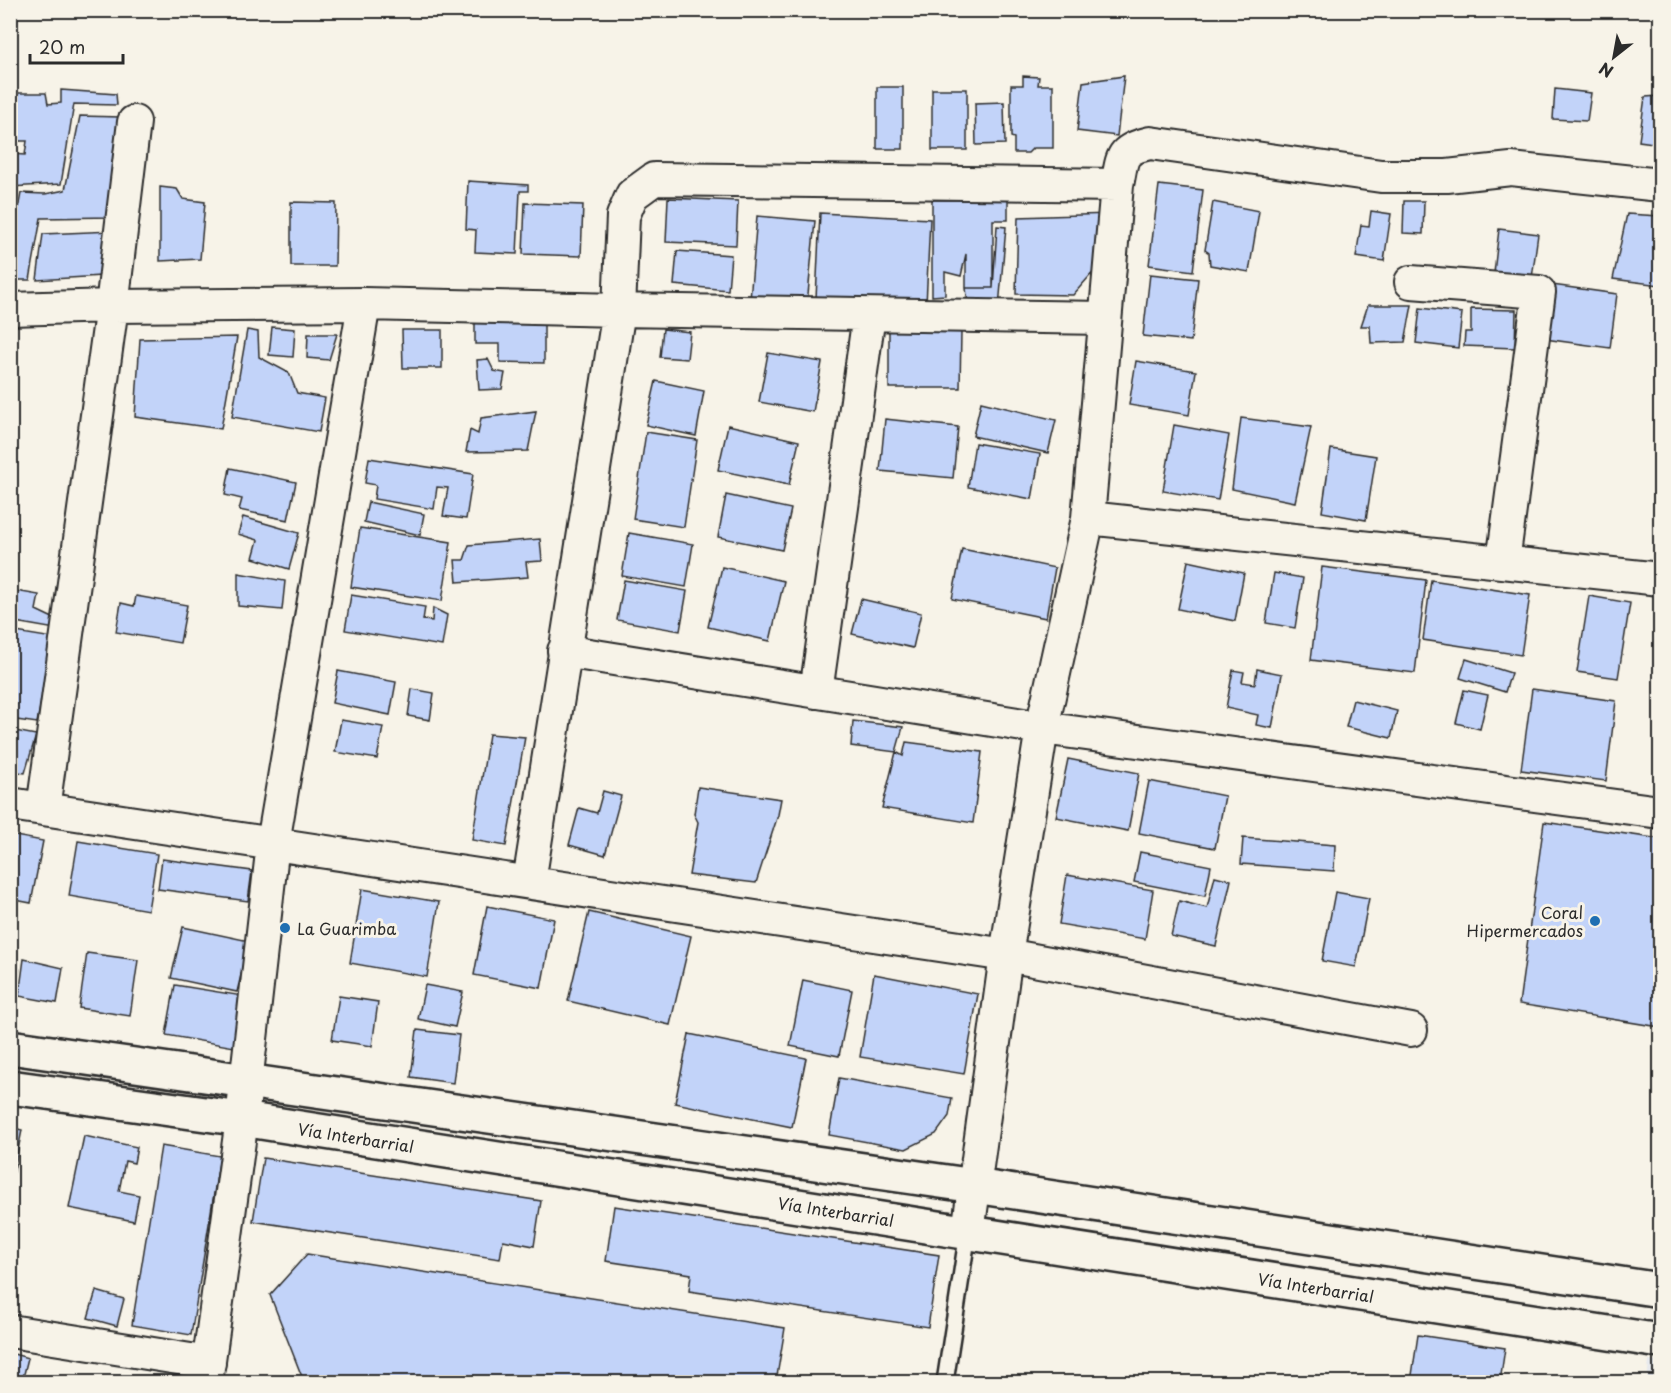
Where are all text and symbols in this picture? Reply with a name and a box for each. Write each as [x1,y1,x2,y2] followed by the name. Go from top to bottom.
[30,27,123,65] scale bar
[1584,27,1644,87] north arrow
[39,33,85,60] text: 20 m
[1594,57,1617,84] text: N
[1467,900,1583,942] place label: Coral Hipermercados
[1588,914,1602,928] marker: Coral Hipermercados
[297,916,396,940] place label: La Guarimba
[278,921,292,935] marker: La Guarimba
[296,1116,416,1158] street label: Vía Interbarrial
[776,1190,896,1232] street label: Vía Interbarrial
[1256,1266,1376,1308] street label: Vía Interbarrial

